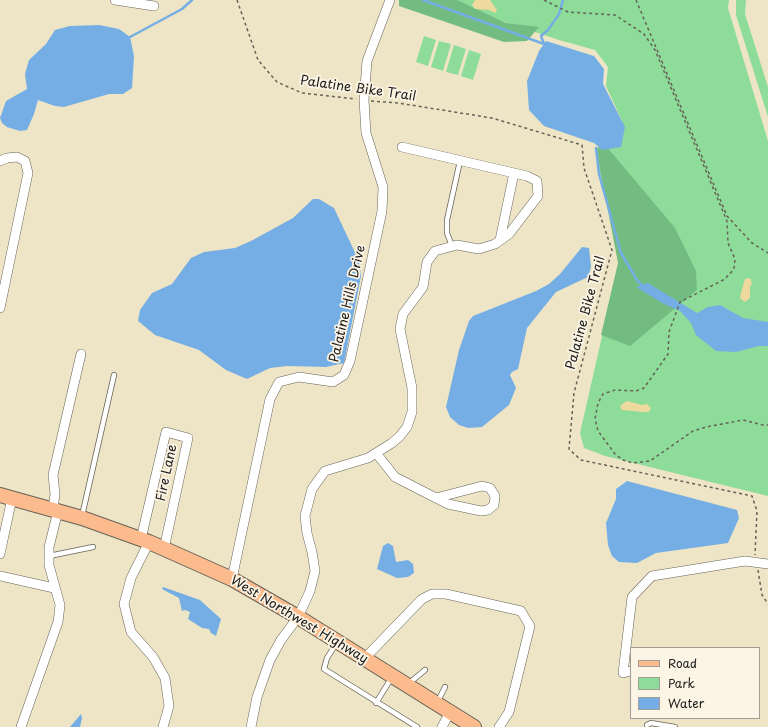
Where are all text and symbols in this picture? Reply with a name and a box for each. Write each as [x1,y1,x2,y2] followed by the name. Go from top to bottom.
[299,73,417,105] street label: Palatine Bike Trail
[327,244,369,364] street label: Palatine Hills Drive
[563,254,609,372] street label: Palatine Bike Trail
[153,443,181,503] street label: Fire Lane
[227,573,371,667] street label: West Northwest Highway
[630,647,760,719] legend
[668,654,697,672] text: Road
[668,674,695,692] text: Park
[668,694,704,712] text: Water

